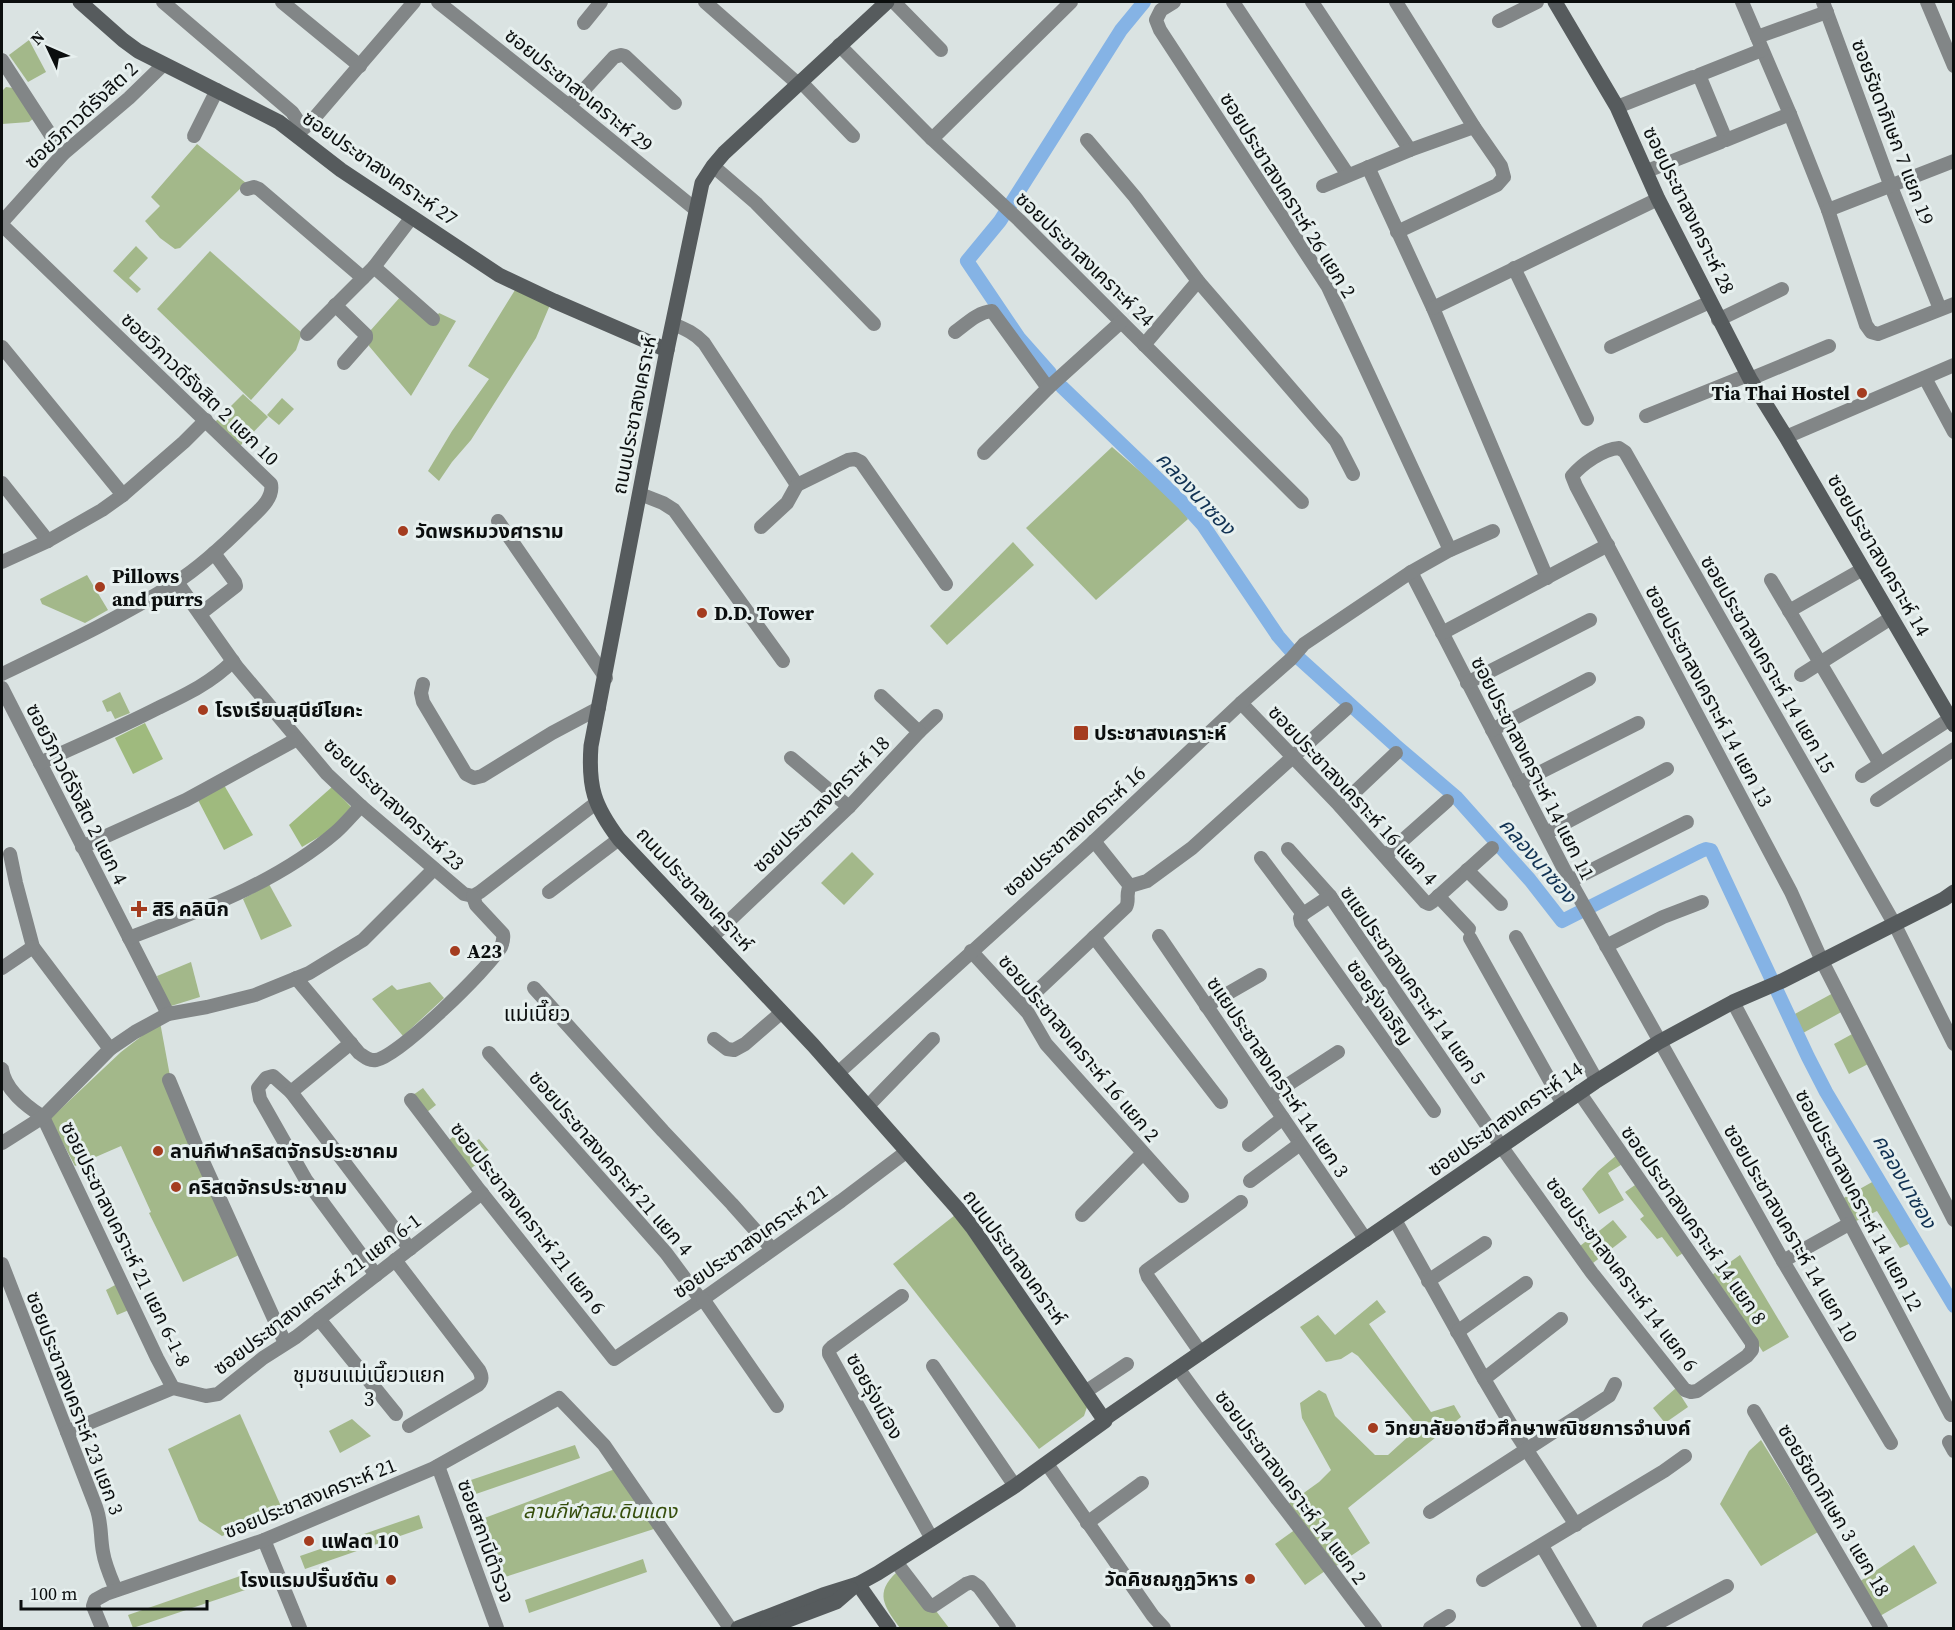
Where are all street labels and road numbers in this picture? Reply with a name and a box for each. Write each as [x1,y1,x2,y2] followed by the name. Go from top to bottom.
[499,21,659,159] street label: ซอยประชาสงเคราะห์ 29
[1845,35,1941,229] street label: ซอยรัชดาภิเษก 7 แยก 19
[18,55,144,175] street label: ซอยวิภาวดีรังสิต 2
[1213,87,1363,303] street label: ซอยประชาสงเคราะห์ 26 แยก 2
[297,104,463,232] street label: ซอยประชาสงเคราะห์ 27
[1636,121,1742,299] street label: ซอยประชาสงเคราะห์ 28
[1009,185,1161,333] street label: ซอยประชาสงเคราะห์ 24
[115,306,285,472] street label: ซอยวิภาวดีรังสิต 2 แยก 10
[605,333,663,497] street label: ถนนประชาสงเคราะห์
[1821,469,1937,641] street label: ซอยประชาสงเคราะห์ 14
[1694,550,1842,778] street label: ซอยประชาสงเคราะห์ 14 แยก 15
[1639,580,1779,812] street label: ซอยประชาสงเคราะห์ 14 แยก 13
[1464,651,1602,885] street label: ซอยประชาสงเคราะห์ 14 แยก 11
[19,699,135,889] street label: ซอยวิภาวดีรังสิต 2 แยก 4
[1262,699,1444,891] street label: ซอยประชาสงเคราะห์ 16 แยก 4
[746,729,896,879] street label: ซอยประชาสงเคราะห์ 18
[317,731,471,877] street label: ซอยประชาสงเคราะห์ 23
[996,759,1152,903] street label: ซอยประชาสงเคราะห์ 16
[630,821,760,958] street label: ถนนประชาสงเคราะห์
[1334,880,1492,1090] street label: ซแยประชาสงเคราะห์ 14 แยก 5
[992,948,1166,1148] street label: ซอยประชาสงเคราะห์ 16 แยก 2
[1340,953,1420,1051] street label: ซอยรุ่งเจริญ
[1200,971,1356,1183] street label: ซแยประชาสงเคราะห์ 14 แยก 3
[1422,1055,1588,1183] street label: ซอยประชาสงเคราะห์ 14
[523,1064,699,1262] street label: ซอยประชาสงเคราะห์ 21 แยก 4
[1789,1084,1929,1316] street label: ซอยประชาสงเคราะห์ 14 แยก 12
[444,1116,612,1320] street label: ซอยประชาสงเคราะห์ 21 แยก 6
[54,1117,198,1371] street label: ซอยประชาสงเคราะห์ 21 แยก 6-1-8
[1717,1119,1865,1347] street label: ซอยประชาสงเคราะห์ 14 แยก 10
[1614,1120,1774,1330] street label: ซอยประชาสงเคราะห์ 14 แยก 8
[1539,1171,1705,1377] street label: ซอยประชาสงเคราะห์ 14 แยก 6
[667,1177,833,1305] street label: ซอยประชาสงเคราะห์ 21
[956,1184,1074,1331] street label: ถนนประชาสงเคราะห์
[207,1207,427,1381] street label: ซอยประชาสงเคราะห์ 21 แยก 6-1
[19,1287,131,1519] street label: ซอยประชาสงเคราะห์ 23 แยก 3
[840,1347,910,1445] street label: ซอยรุ่งเมือง
[1208,1384,1374,1590] street label: ซอยประชาสงเคราะห์ 14 แยก 2
[1771,1418,1897,1602] street label: ซอยรัชดาภิเษก 3 แยก 18
[220,1451,400,1545] street label: ซอยประชาสงเคราะห์ 21
[451,1475,521,1607] street label: ซอยสถานีตำรวจ

